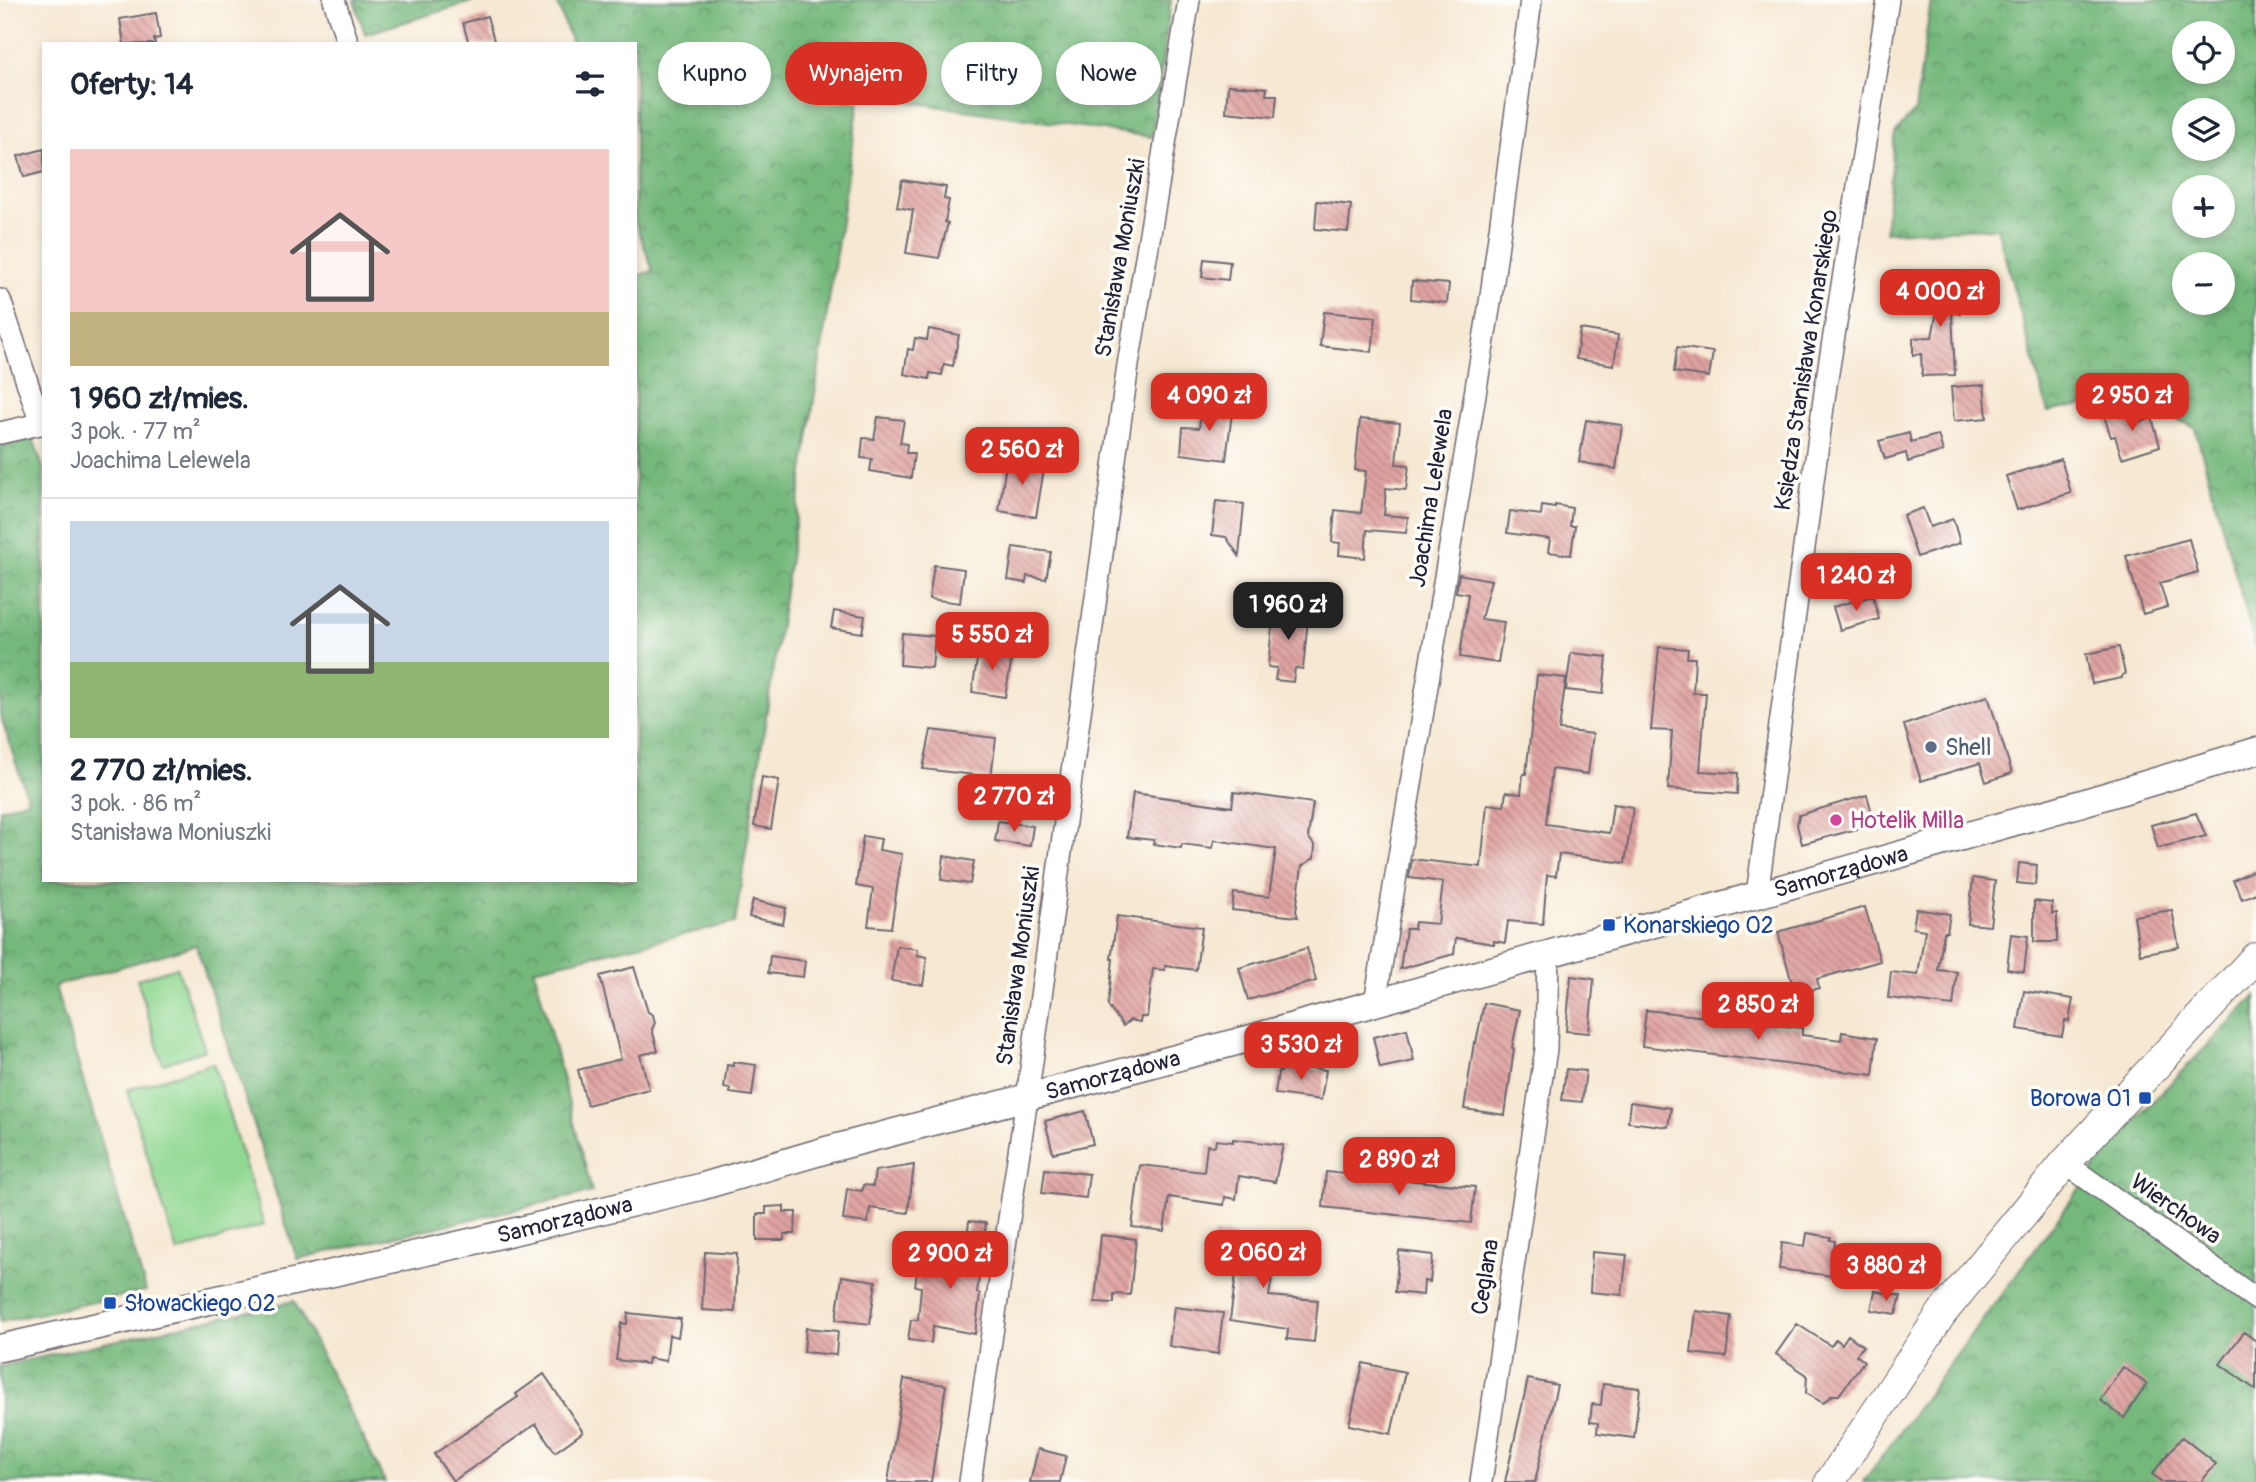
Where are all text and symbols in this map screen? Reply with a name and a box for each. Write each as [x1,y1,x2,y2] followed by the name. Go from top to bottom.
[2172,21,2235,315] map controls
[2172,21,2235,84] button: locate
[658,42,771,105] chip: Kupno
[785,42,927,105] chip: Wynajem
[941,42,1042,105] chip: Filtry
[1056,42,1161,105] chip: Nowe
[571,65,609,103] icon: filters
[70,66,193,103] text: Oferty: 14
[2172,98,2235,161] button: layers
[1088,157,1152,359] street label: Stanisława Moniuszki
[2172,175,2235,238] button: +
[277,194,403,320] icon: home
[1768,207,1844,513] street label: Księdza Stanisława Konarskiego
[2172,252,2235,315] button: −
[1868,270,2012,329] pin: 4 000 zł
[1896,277,1984,306] text: 4 000 zł
[1137,374,1281,433] pin: 4 090 zł
[2060,374,2204,433] pin: 2 950 zł
[70,380,249,417] text: 1 960 zł/mies.
[1167,381,1251,410] text: 4 090 zł
[2092,381,2172,410] text: 2 950 zł
[1403,407,1459,589] street label: Joachima Lelewela
[70,417,201,446] text: 3 pok. · 77 m²
[950,428,1094,487] pin: 2 560 zł
[981,435,1063,464] text: 2 560 zł
[70,446,251,475] text: Joachima Lelewela
[1784,554,1928,613] pin: 1 240 zł
[1817,561,1895,590] text: 1 240 zł
[277,566,403,692] icon: home
[1216,582,1360,642] pin: 1 960 zł
[1249,590,1327,619] text: 1 960 zł
[920,612,1064,672] pin: 5 550 zł
[952,620,1032,649] text: 5 550 zł
[1945,733,1991,762] place label: Shell
[1923,739,1939,755] marker: Shell
[70,752,253,789] text: 2 770 zł/mies.
[942,774,1086,834] pin: 2 770 zł
[974,782,1054,811] text: 2 770 zł
[70,789,201,818] text: 3 pok. · 86 m²
[1850,806,1964,835] place label: Hotelik Milla
[1828,812,1844,828] marker: Hotelik Milla
[70,818,271,847] text: Stanisława Moniuszki
[1770,838,1911,904] street label: Samorządowa
[990,864,1046,1068] street label: Stanisława Moniuszki
[1623,911,1774,940] place label: Konarskiego 02
[1601,917,1617,933] marker: Konarskiego 02
[1686,982,1830,1042] pin: 2 850 zł
[1718,990,1798,1019] text: 2 850 zł
[1229,1023,1373,1082] pin: 3 530 zł
[1260,1030,1342,1059] text: 3 530 zł
[1042,1043,1183,1106] street label: Samorządowa
[2030,1084,2131,1113] place label: Borowa 01
[2137,1090,2153,1106] marker: Borowa 01
[1327,1138,1471,1197] pin: 2 890 zł
[1359,1145,1439,1174] text: 2 890 zł
[2125,1167,2227,1251] street label: Wierchowa
[494,1189,635,1250] street label: Samorządowa
[1191,1230,1335,1290] pin: 2 060 zł
[878,1232,1022,1291] pin: 2 900 zł
[1465,1237,1505,1317] street label: Ceglana
[1220,1238,1306,1267] text: 2 060 zł
[908,1239,992,1268] text: 2 900 zł
[1814,1244,1958,1303] pin: 3 880 zł
[1846,1251,1926,1280] text: 3 880 zł
[124,1289,276,1318] place label: Słowackiego 02
[102,1295,118,1311] marker: Słowackiego 02

